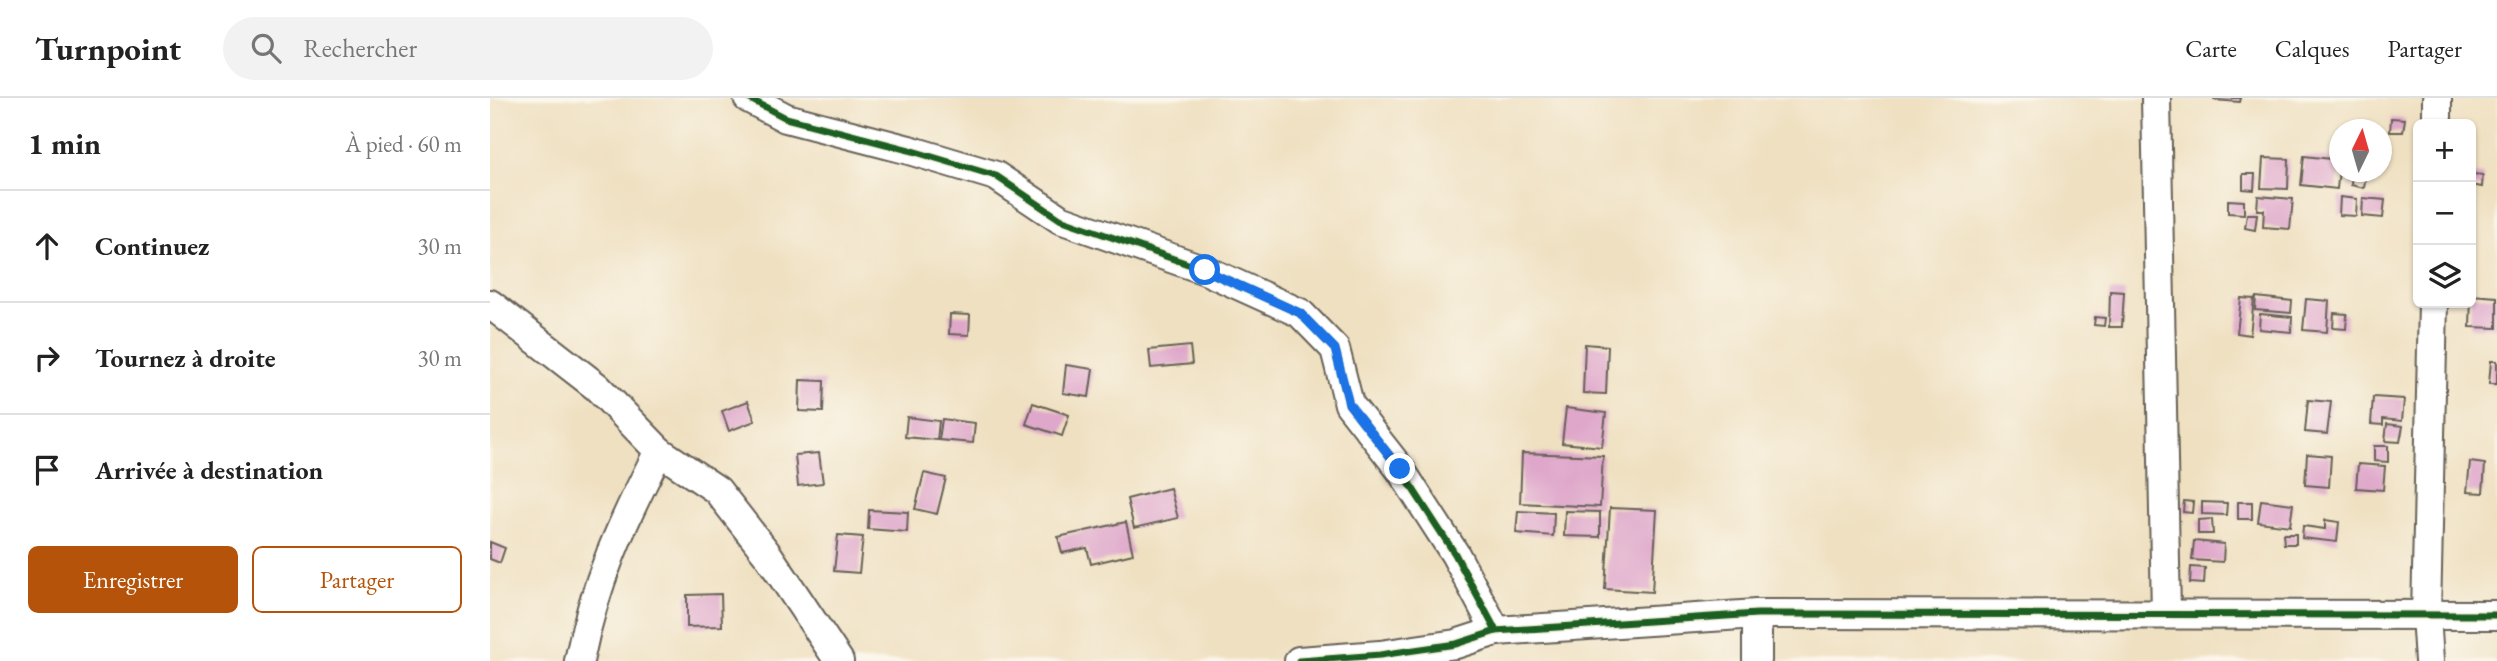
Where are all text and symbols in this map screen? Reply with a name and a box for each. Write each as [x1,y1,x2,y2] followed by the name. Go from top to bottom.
[223,17,713,80] search box
[35,27,181,70] text: Turnpoint
[247,29,285,67] icon: search
[303,31,417,65] text: Rechercher
[2185,33,2237,64] text: Carte
[2275,33,2349,64] text: Calques
[2387,33,2462,64] text: Partager
[2329,119,2392,182] north arrow
[2413,119,2476,308] map controls
[2413,119,2476,182] button: +
[28,124,101,163] text: 1 min
[345,129,462,159] text: À pied · 60 m
[2413,182,2476,245] button: −
[28,227,66,265] icon: ahead
[95,229,209,263] text: Continuez
[417,231,462,261] text: 30 m
[2413,245,2476,308] button: layers
[1189,254,1220,285] route start
[28,339,66,377] icon: right
[95,341,276,375] text: Tournez à droite
[417,343,462,373] text: 30 m
[28,451,66,489] icon: arrive
[95,453,323,487] text: Arrivée à destination
[1384,453,1415,484] route end
[28,546,238,613] button: Enregistrer
[252,546,462,613] button: Partager

